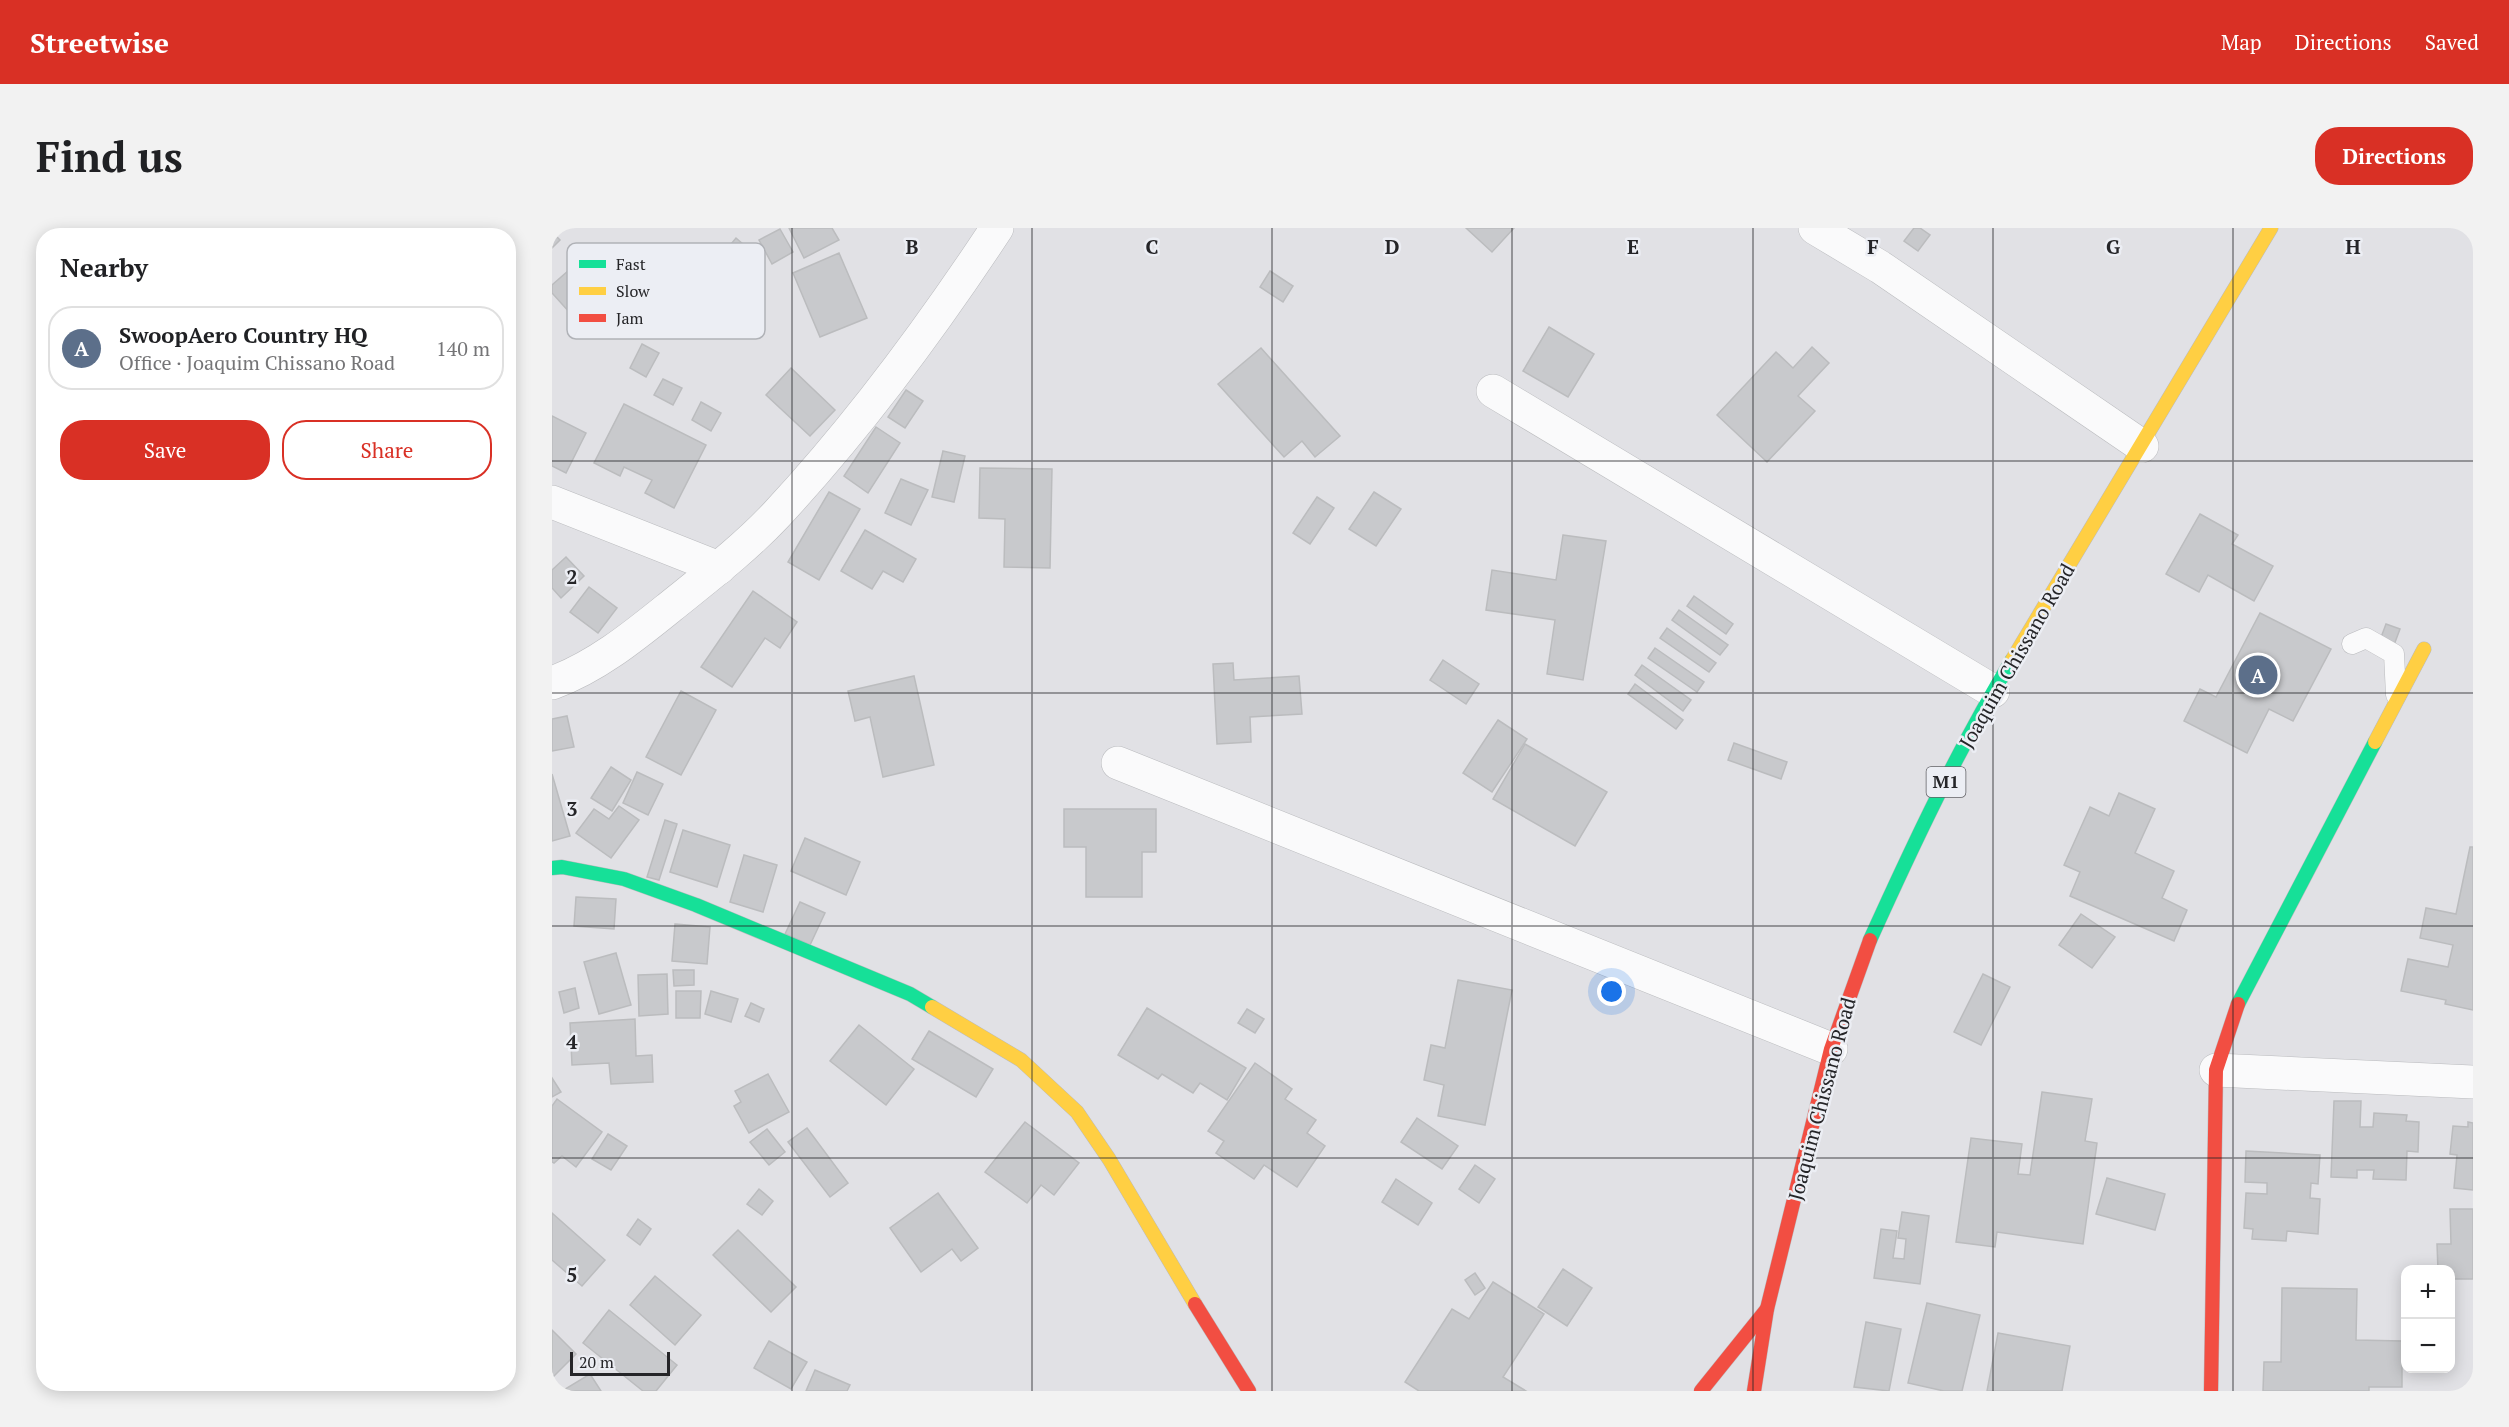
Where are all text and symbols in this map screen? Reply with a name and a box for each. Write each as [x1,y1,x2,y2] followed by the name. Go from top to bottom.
[30,24,169,61] text: Streetwise
[2221,28,2262,56] text: Map
[2295,28,2392,56] text: Directions
[2425,28,2479,56] text: Saved
[2315,127,2473,185] button: Directions
[36,128,183,184] text: Find us
[906,233,919,260] text: B
[1145,233,1159,260] text: C
[1385,233,1399,260] text: D
[1627,233,1639,260] text: E
[1867,233,1879,260] text: F
[2106,233,2120,260] text: G
[2345,233,2361,260] text: H
[567,243,765,339] legend
[60,250,148,284] text: Nearby
[616,253,646,275] text: Fast
[616,280,650,302] text: Slow
[616,307,644,329] text: Jam
[119,320,368,349] text: SwoopAero Country HQ
[74,335,89,362] text: A
[436,335,490,362] text: 140 m
[119,349,395,376] text: Office · Joaquim Chissano Road
[60,420,270,480] button: Save
[282,420,492,480] button: Share
[1953,558,2081,753] street label: Joaquim Chissano Road
[566,563,578,590] text: 2
[2238,652,2278,698] pin: A
[1926,767,1966,797] road number: M1
[566,795,578,822] text: 3
[1597,977,1626,1006] your location
[1781,994,1862,1203] street label: Joaquim Chissano Road
[566,1028,578,1055] text: 4
[566,1261,578,1288] text: 5
[2401,1265,2455,1373] map controls
[2401,1265,2455,1319] button: +
[2401,1319,2455,1373] button: −
[570,1349,670,1376] scale bar
[579,1351,614,1373] text: 20 m

